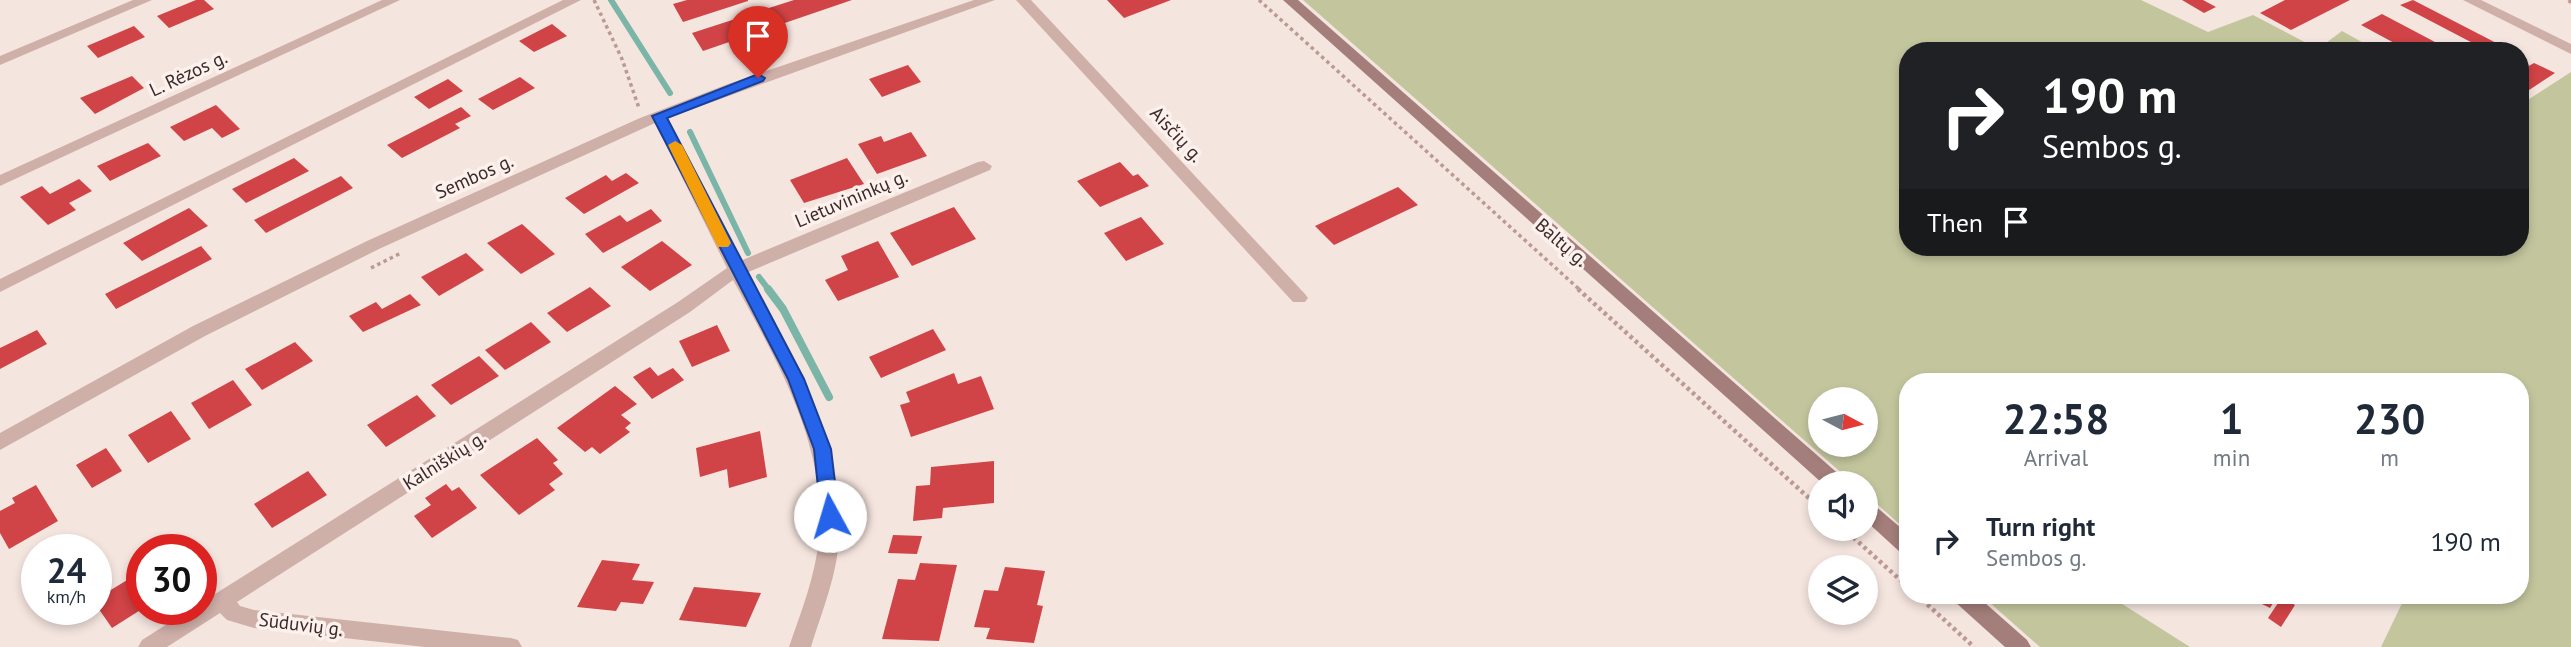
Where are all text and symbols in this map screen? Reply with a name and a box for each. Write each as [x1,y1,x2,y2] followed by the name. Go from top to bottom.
[728,6,788,78] pin
[739,17,777,55] icon: arrive
[145,45,231,101] street label: L. Rėzos g.
[2042,63,2177,127] text: 190 m
[1927,70,2018,161] icon: right
[1145,101,1209,167] street label: Aisčių g.
[2042,125,2182,167] text: Sembos g.
[431,148,517,204] street label: Sembos g.
[791,163,911,233] street label: Lietuvininkų g.
[1997,203,2035,241] icon: arrive
[1927,206,1983,239] text: Then
[1531,213,1593,271] street label: Baltų g.
[1808,387,1878,457] north arrow
[1808,387,1878,625] map controls
[2003,391,2109,446] text: 22:58
[2220,391,2243,446] text: 1
[2354,391,2425,446] text: 230
[398,425,490,495] street label: Kalniškių g.
[2024,443,2088,472] text: Arrival
[2213,443,2250,472] text: min
[2380,443,2399,472] text: m
[1808,471,1878,541] button: sound
[793,479,867,553] position arrow
[1986,510,2095,543] text: Turn right
[1927,522,1965,560] icon: right
[2430,525,2501,558] text: 190 m
[126,534,217,625] speed limit sign: 30
[1986,543,2086,572] text: Sembos g.
[47,547,86,593] text: 24
[1808,555,1878,625] button: layers
[47,585,86,608] text: km/h
[258,607,344,641] street label: Sūduvių g.

